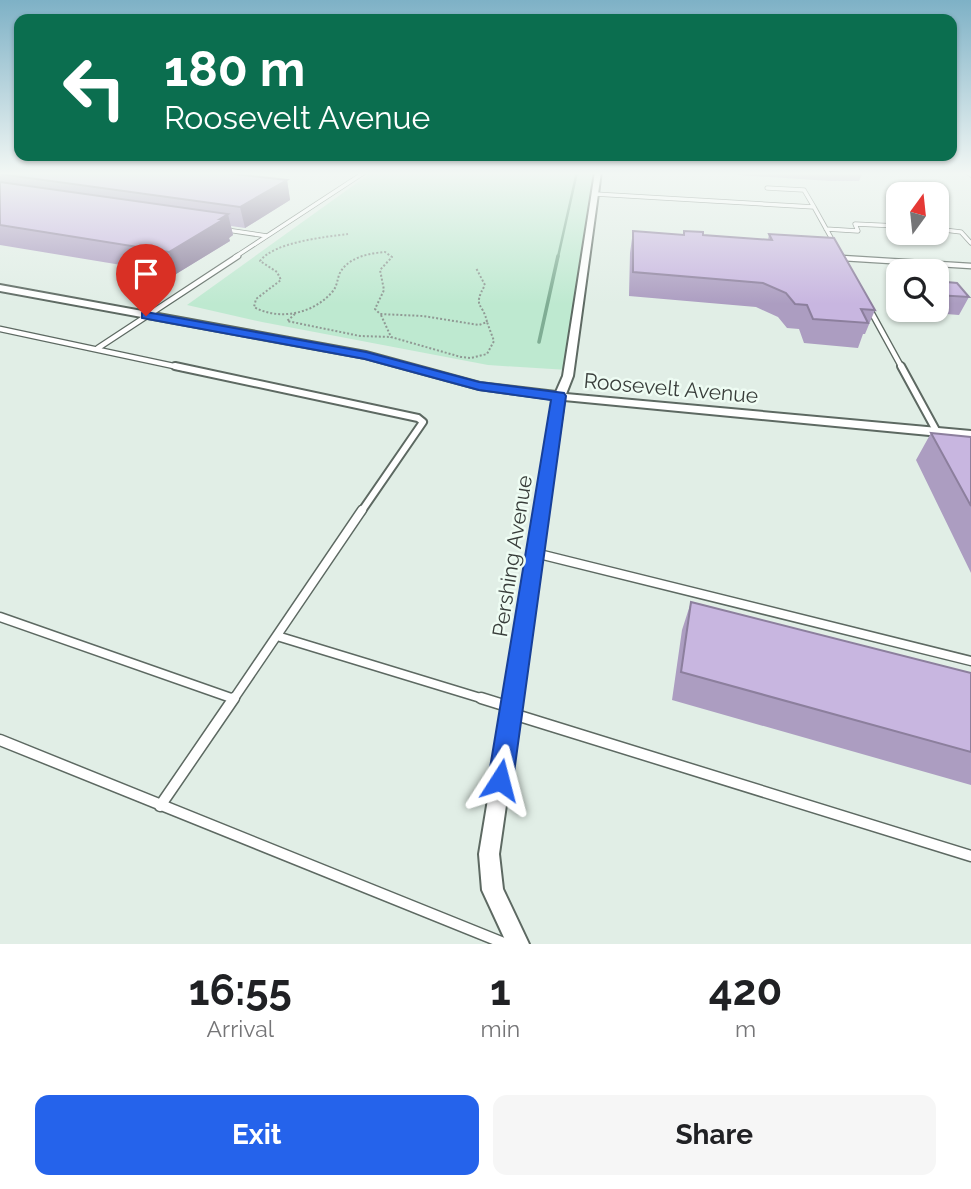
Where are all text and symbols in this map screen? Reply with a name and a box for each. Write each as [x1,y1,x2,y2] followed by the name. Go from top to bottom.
[164,40,305,97] text: 180 m
[49,42,140,133] icon: left
[164,99,430,136] text: Roosevelt Avenue
[886,182,948,245] north arrow
[886,182,949,322] map controls
[116,244,176,316] pin
[127,255,165,293] icon: arrive
[886,259,949,322] button: search
[583,368,759,408] street label: Roosevelt Avenue
[487,473,537,639] street label: Pershing Avenue
[463,743,537,817] position arrow
[189,966,292,1015] text: 16:55
[490,966,511,1015] text: 1
[709,966,782,1015] text: 420
[207,1015,274,1042] text: Arrival
[481,1015,520,1042] text: min
[735,1015,756,1042] text: m
[35,1095,479,1175] button: Exit
[493,1095,936,1175] button: Share

